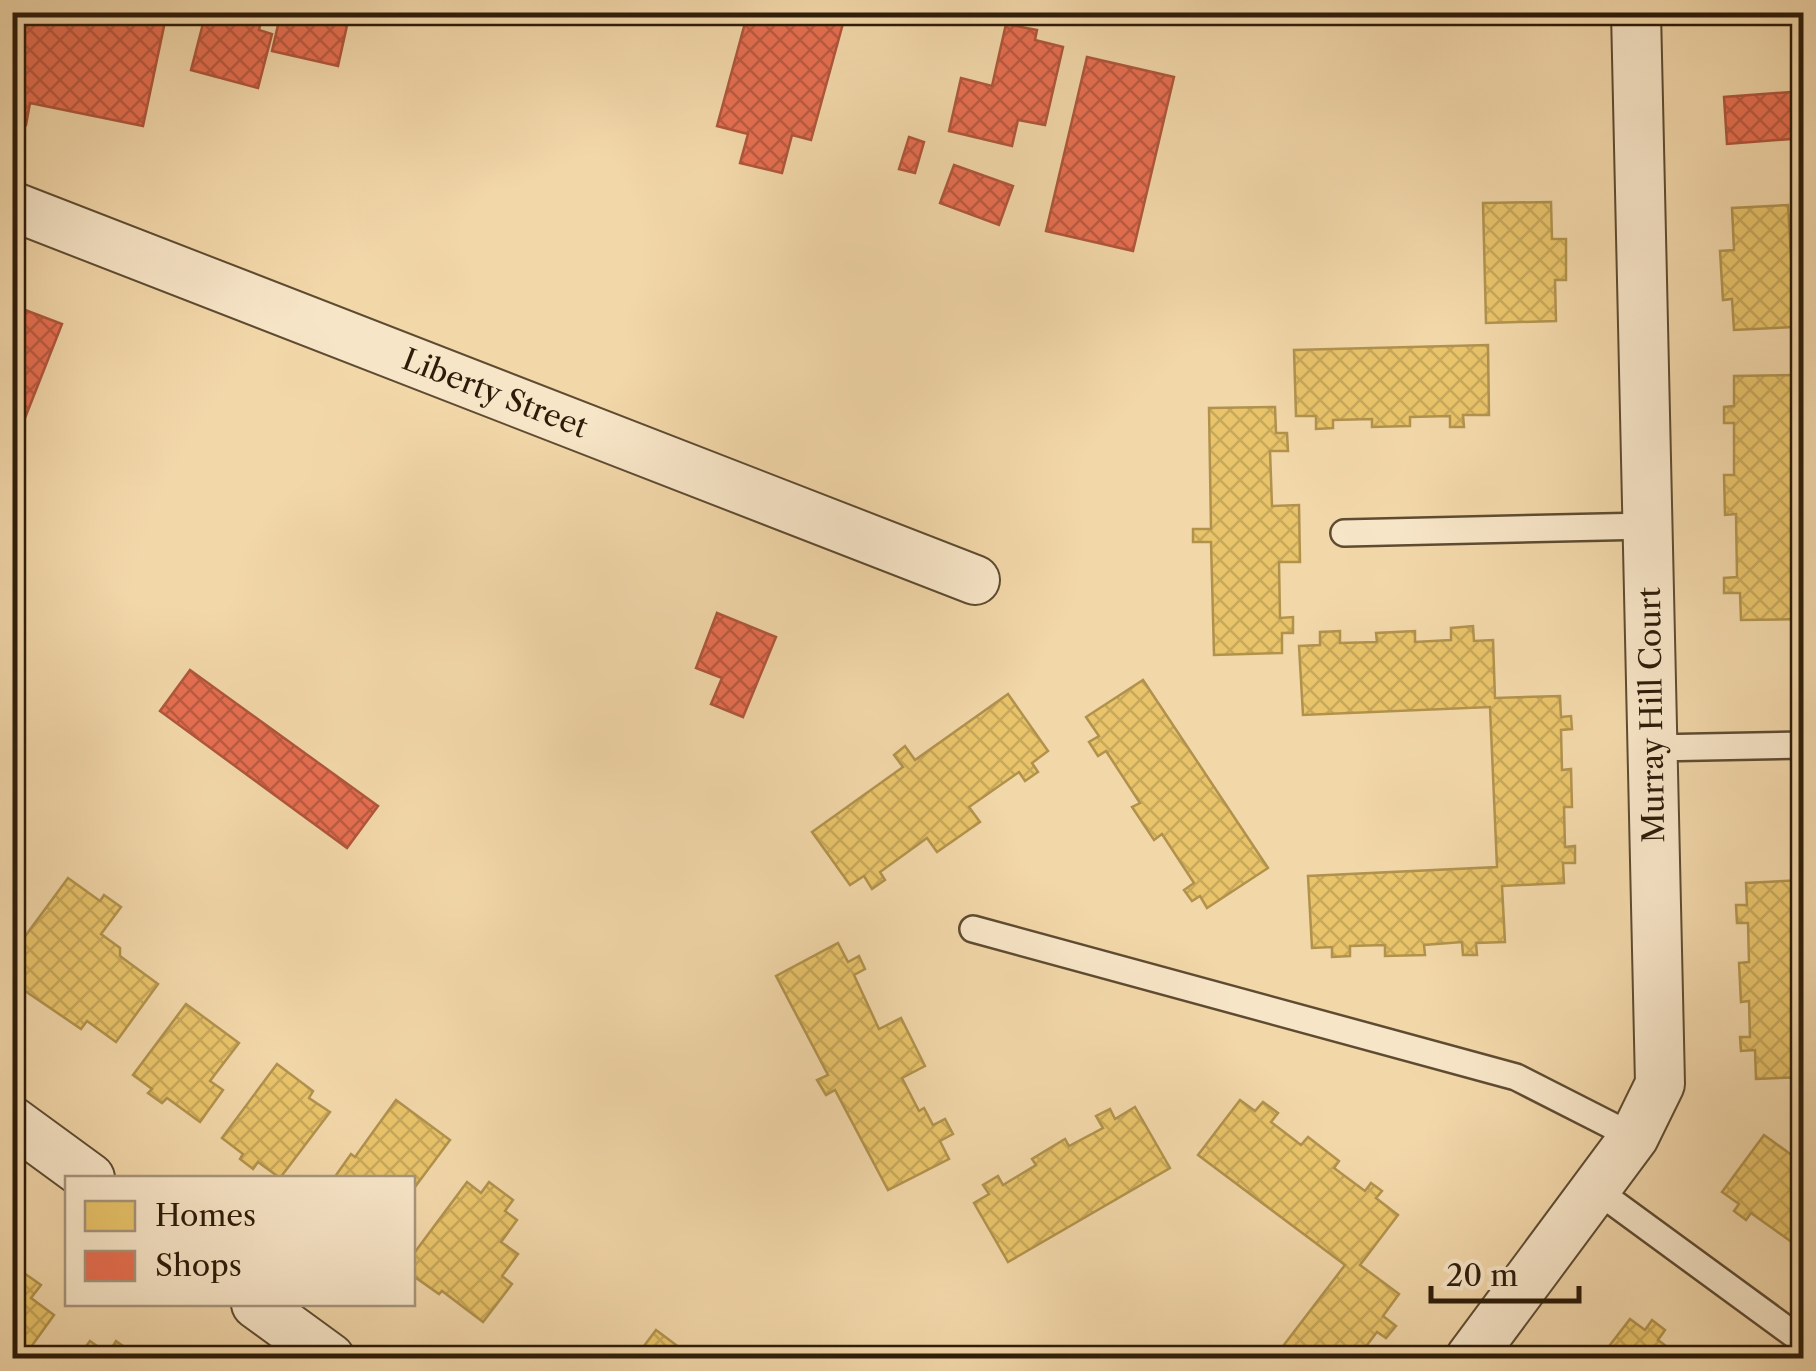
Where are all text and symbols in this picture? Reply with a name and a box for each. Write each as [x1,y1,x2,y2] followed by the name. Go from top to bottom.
[397,340,593,446] street label: Liberty Street
[1631,586,1672,843] street label: Murray Hill Court
[65,1176,415,1306] legend
[155,1197,256,1234] text: Homes
[1431,1241,1578,1303] scale bar
[155,1247,242,1284] text: Shops
[1446,1257,1518,1294] text: 20 m

